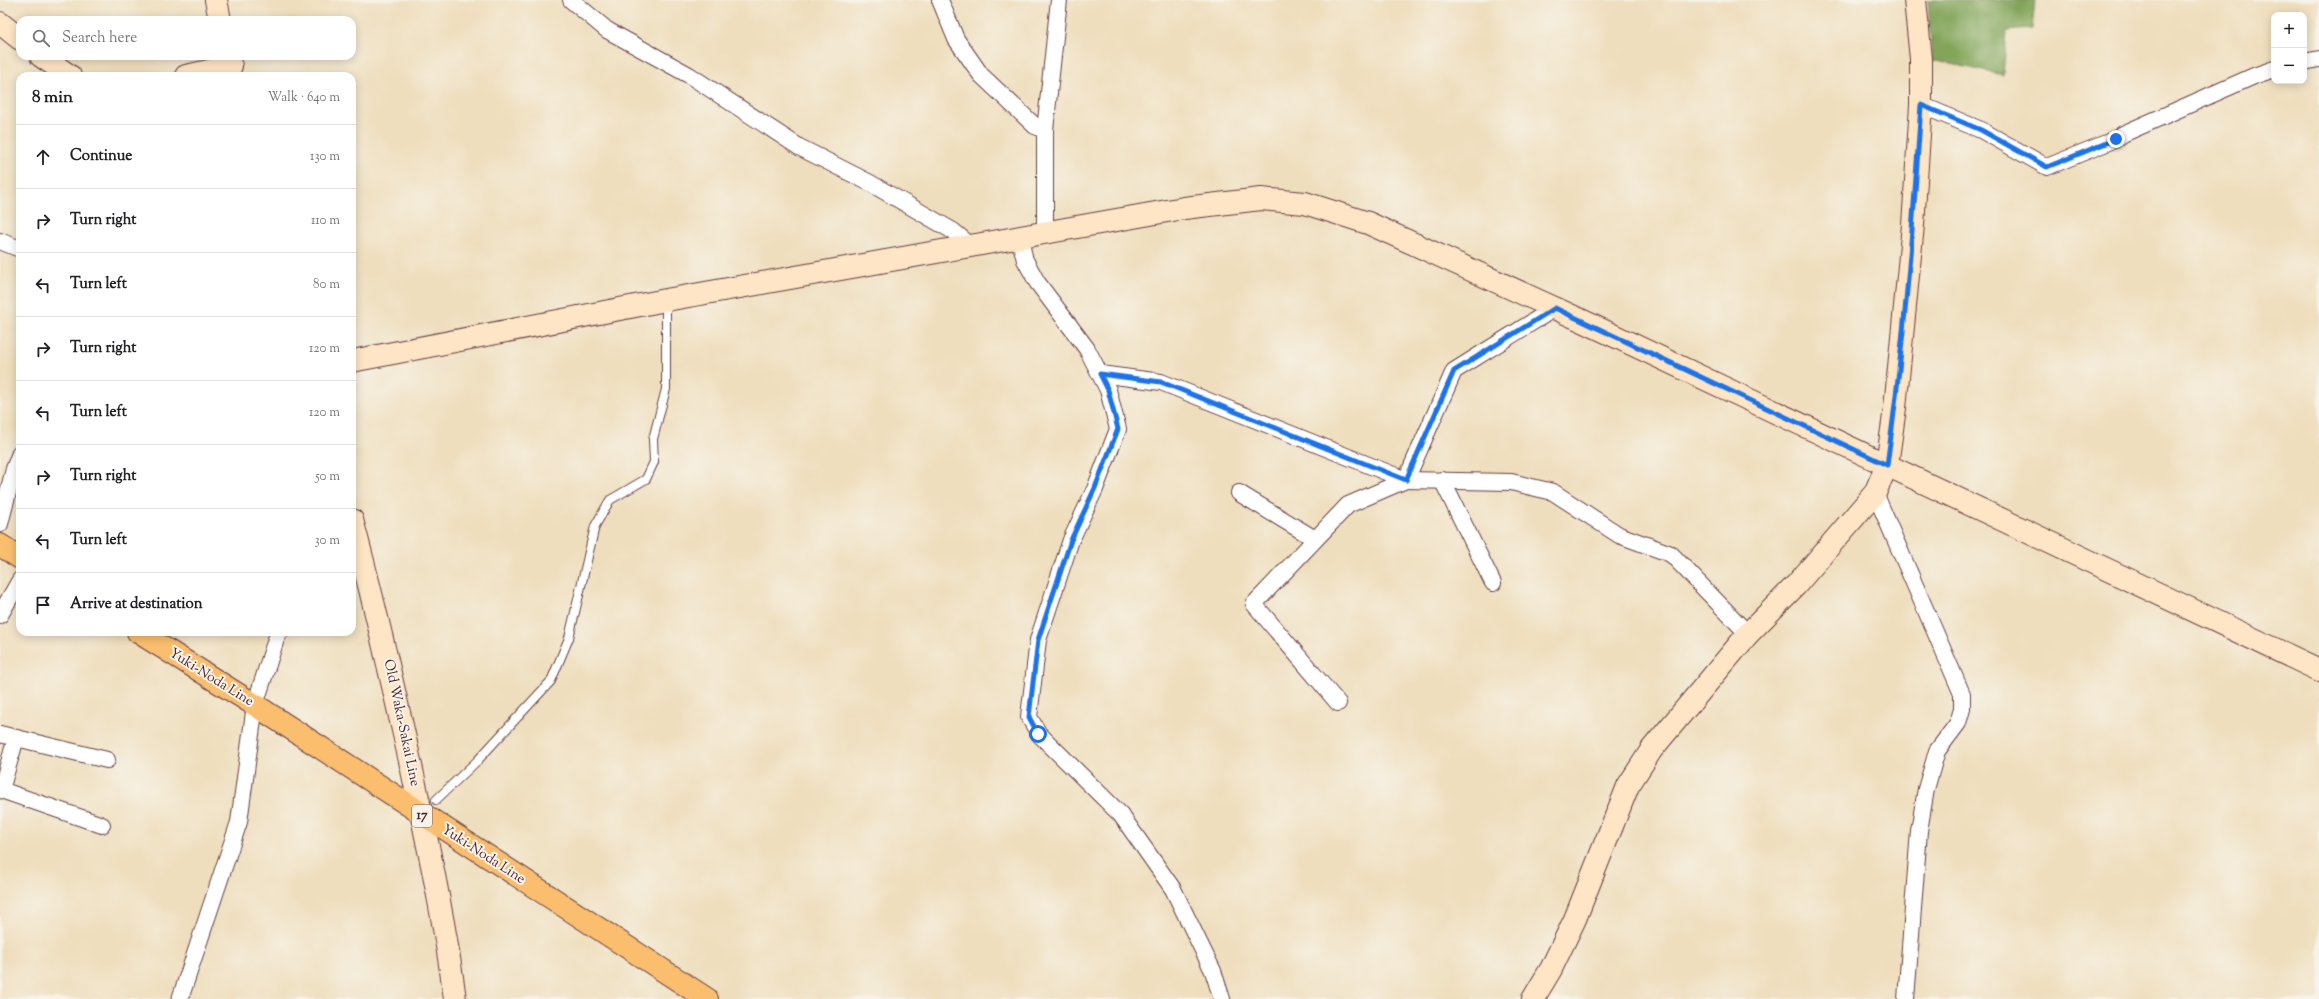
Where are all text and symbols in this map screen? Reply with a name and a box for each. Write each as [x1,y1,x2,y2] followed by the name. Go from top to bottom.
[2271,12,2307,84] map controls
[2271,12,2307,48] button: +
[16,16,356,60] search box
[30,27,52,49] icon: search
[62,28,137,49] text: Search here
[2271,48,2307,84] button: −
[32,86,73,110] text: 8 min
[268,89,340,107] text: Walk · 640 m
[2107,130,2125,148] route end
[32,146,54,168] icon: ahead
[70,146,132,167] text: Continue
[310,148,340,166] text: 130 m
[32,210,54,232] icon: right
[70,210,136,231] text: Turn right
[311,212,340,230] text: 110 m
[32,274,54,296] icon: left
[70,274,127,295] text: Turn left
[313,276,340,294] text: 80 m
[32,338,54,360] icon: right
[70,338,136,359] text: Turn right
[309,340,340,358] text: 120 m
[32,402,54,424] icon: left
[70,402,127,423] text: Turn left
[309,404,340,422] text: 120 m
[32,466,54,488] icon: right
[70,466,136,487] text: Turn right
[315,468,340,486] text: 50 m
[32,530,54,552] icon: left
[70,530,127,551] text: Turn left
[314,532,340,550] text: 30 m
[32,594,54,616] icon: arrive
[70,594,203,615] text: Arrive at destination
[165,644,257,712] street label: Yuki-Noda Line
[378,658,424,788] street label: Old Waka-Sakai Line
[1029,725,1047,743] route start
[412,805,432,827] road number: 17
[437,820,529,890] street label: Yuki-Noda Line

